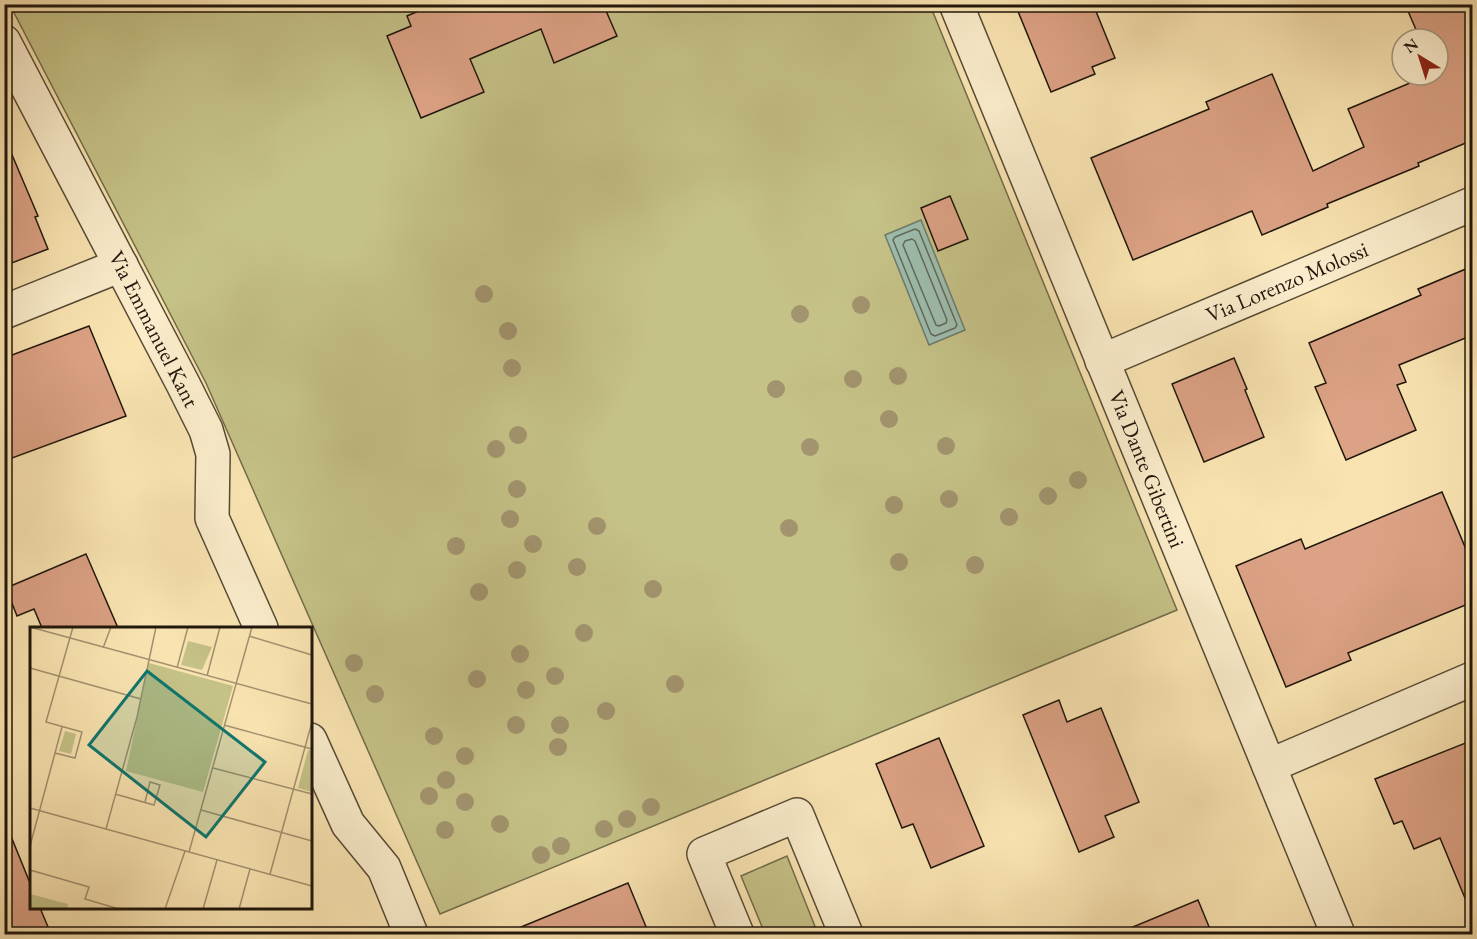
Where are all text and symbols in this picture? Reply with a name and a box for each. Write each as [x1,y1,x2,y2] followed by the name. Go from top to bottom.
[1390,27,1450,87] north arrow
[1400,33,1423,58] text: N
[1201,235,1373,329] street label: Via Lorenzo Molossi
[102,246,206,412] street label: Via Emmanuel Kant
[1102,386,1192,552] street label: Via Dante Gibertini
[30,627,312,909] inset map

